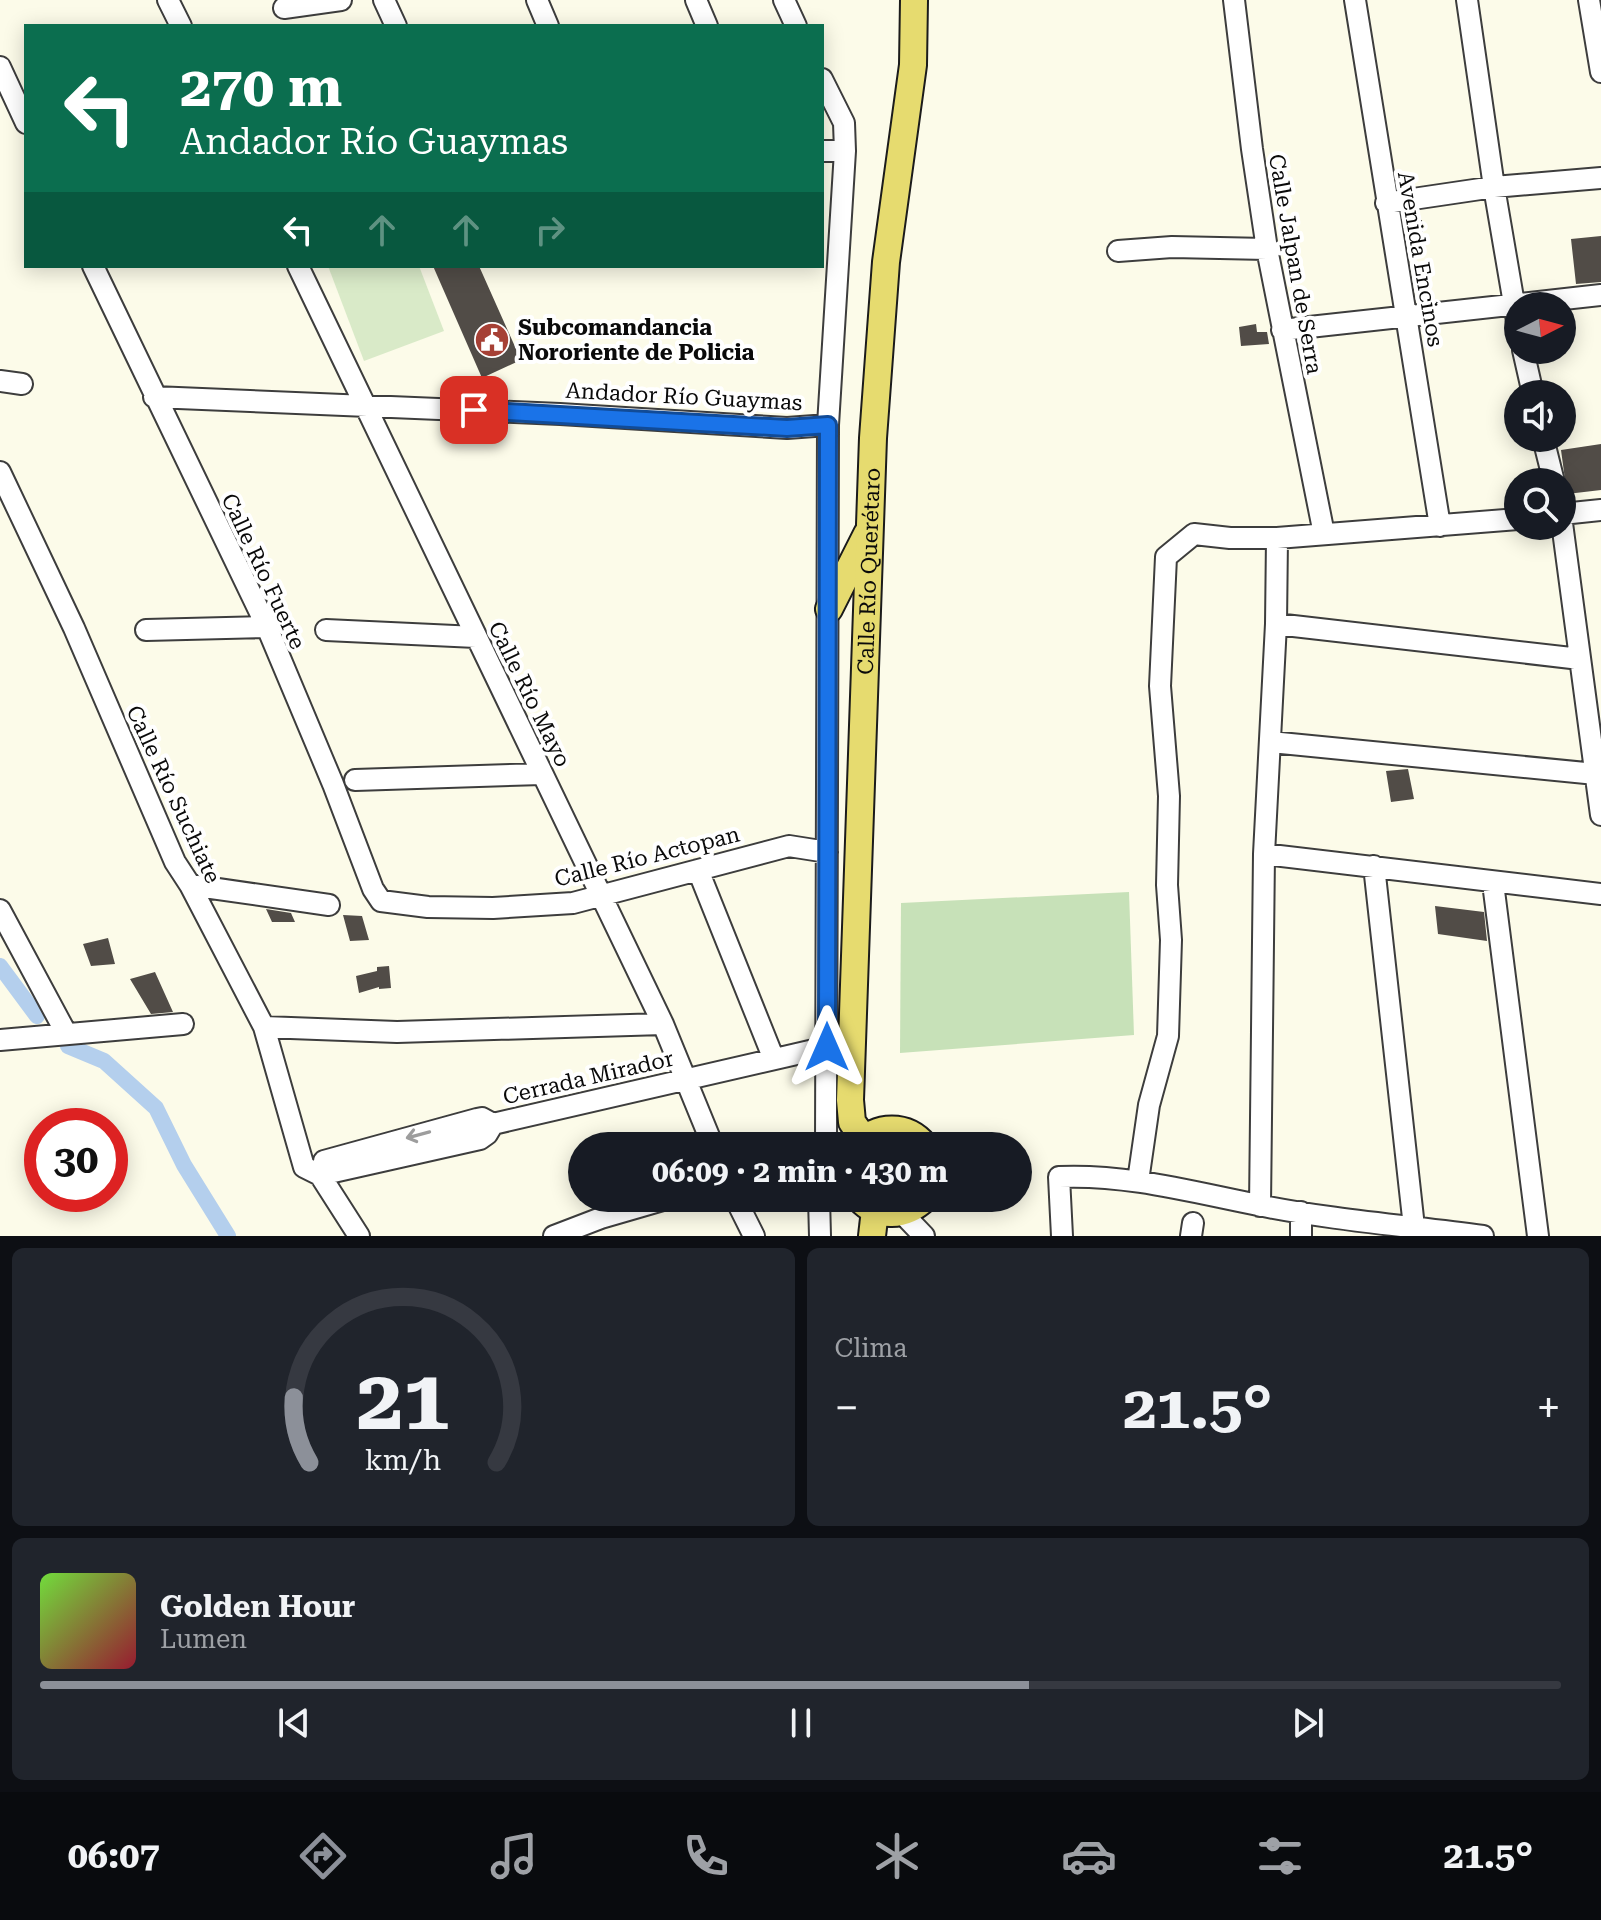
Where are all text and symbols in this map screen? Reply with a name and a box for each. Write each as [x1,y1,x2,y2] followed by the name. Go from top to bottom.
[180,54,342,120] text: 270 m
[48,56,152,160] icon: left
[180,121,568,163] text: Andador Río Guaymas
[1264,152,1327,376] street label: Calle Jalpan de Serra
[1393,169,1448,349] street label: Avenida Encinos
[276,208,320,252] icon: left
[360,208,404,252] icon: ahead
[444,208,488,252] icon: ahead
[528,208,572,252] icon: right
[1504,292,1576,364] north arrow
[1504,292,1576,540] map controls
[518,315,755,365] place label: Subcomandancia Nororiente de Policia
[473,321,511,359] public building icon: Subcomandancia Nororiente de Policia
[440,376,508,444] pin
[565,378,803,415] street label: Andador Río Guaymas
[1504,380,1576,452] button: sound
[452,388,496,432] icon: arrive
[853,467,885,675] street label: Calle Río Querétaro
[1504,468,1576,540] button: search
[217,489,311,653] street label: Calle Río Fuerte
[484,618,576,771] street label: Calle Río Mayo
[121,701,226,887] street label: Calle Río Suchiate
[552,821,742,892] street label: Calle Río Actopan
[785,1005,869,1089] position arrow
[500,1046,676,1109] street label: Cerrada Mirador
[24,1108,128,1212] speed limit sign: 30
[406,1129,432,1144] one-way arrow
[652,1154,948,1189] text: 06:09 · 2 min · 430 m
[835,1333,907,1363] text: Clima
[357,1352,450,1449] text: 21
[1123,1372,1273,1443] text: 21.5°
[835,1382,859,1434] text: −
[1536,1382,1561,1434] text: +
[365,1443,442,1477] text: km/h
[160,1589,355,1624] text: Golden Hour
[160,1624,247,1654] text: Lumen
[272,1701,316,1745] icon: previous
[779,1701,823,1745] icon: pause
[1286,1701,1330,1745] icon: next
[295,1828,351,1884] icon: directions
[486,1828,542,1884] icon: music
[678,1828,734,1884] icon: phone
[869,1828,925,1884] icon: climate
[1061,1828,1117,1884] icon: car
[1252,1828,1308,1884] icon: filters
[68,1835,160,1877] text: 06:07
[1443,1835,1533,1877] text: 21.5°

